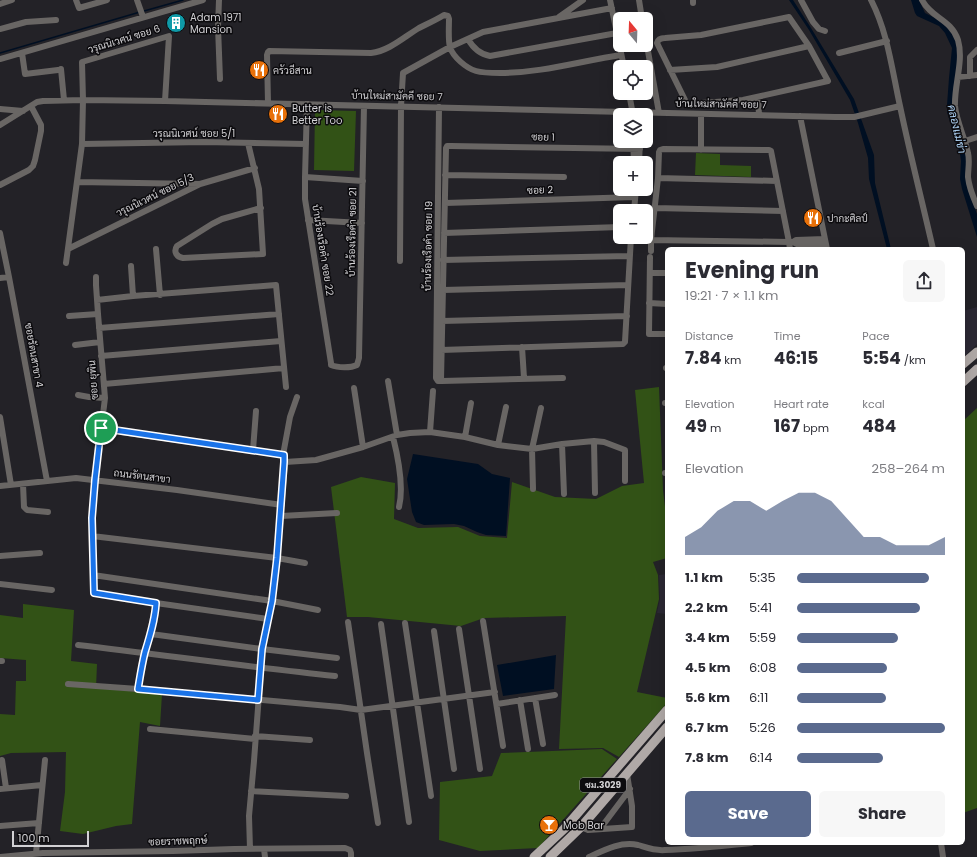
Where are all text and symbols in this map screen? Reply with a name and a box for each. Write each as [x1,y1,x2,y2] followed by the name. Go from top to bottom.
[190,10,241,37] place label: Adam 1971 Mansion
[165,12,187,34] building icon: Adam 1971 Mansion
[613,12,653,52] north arrow
[613,12,653,244] map controls
[86,21,162,57] street label: วรุณนิเวศน์ ซอย 6
[248,59,270,81] restaurant icon: ครัวอีสาน
[613,60,653,100] button: locate
[273,63,312,78] place label: ครัวอีสาน
[351,88,443,104] street label: บ้านใหม่สามัคคี ซอย 7
[675,96,767,112] street label: บ้านใหม่สามัคคี ซอย 7
[292,101,342,128] place label: Butter is Better Too
[267,103,289,125] restaurant icon: Butter is Better Too
[944,103,970,155] water label: คลองแม่ข่า
[613,108,653,148] button: layers
[153,126,235,141] street label: วรุณนิเวศน์ ซอย 5/1
[531,129,555,145] street label: ซอย 1
[613,156,653,196] button: +
[113,170,197,220] street label: วรุณนิเวศน์ ซอย 5/3
[527,182,554,198] street label: ซอย 2
[344,187,360,277] street label: บ้านร้องเรือคำ ซอย 21
[420,201,436,291] street label: บ้านร้องเรือคำ ซอย 19
[308,203,338,297] street label: บ้านร้องเรือคำ ซอย 22
[613,204,653,244] button: −
[802,207,824,229] restaurant icon: ปากะศิลป์
[827,211,868,226] place label: ปากะศิลป์
[685,255,819,286] text: Evening run
[903,260,945,302] button: share
[685,286,778,305] text: 19:21 · 7 × 1.1 km
[21,321,47,389] street label: ซอยรัตนสาขา 4
[685,328,733,344] text: Distance
[774,328,800,344] text: Time
[862,328,890,344] text: Pace
[685,346,721,370] text: 7.84
[774,346,818,370] text: 46:15
[862,346,901,370] text: 5:54
[721,352,741,368] text: km
[901,352,926,368] text: /km
[84,360,102,400] street label: ซอย ยุพิน
[685,396,735,412] text: Elevation
[774,396,829,412] text: Heart rate
[862,396,885,412] text: kcal
[84,411,118,445] pin
[685,414,707,438] text: 49
[774,414,800,438] text: 167
[862,414,896,438] text: 484
[90,417,112,439] icon: arrive
[707,420,721,436] text: m
[800,420,829,436] text: bpm
[685,459,744,478] text: Elevation
[872,459,945,478] text: 258–264 m
[113,465,171,487] street label: ถนนรัตนสาขา
[685,568,723,587] text: 1.1 km
[749,568,776,587] text: 5:35
[685,598,728,617] text: 2.2 km
[749,598,772,617] text: 5:41
[685,628,730,647] text: 3.4 km
[749,628,776,647] text: 5:59
[685,658,730,677] text: 4.5 km
[749,658,776,677] text: 6:08
[685,688,730,707] text: 5.6 km
[749,688,768,707] text: 6:11
[685,718,728,737] text: 6.7 km
[749,718,776,737] text: 5:26
[685,748,729,767] text: 7.8 km
[749,748,772,767] text: 6:14
[580,778,626,792] road number: ชม.3029
[685,791,811,837] button: Save
[819,791,945,837] button: Share
[538,814,560,836] bar icon: Mob Bar
[563,818,604,833] place label: Mob Bar
[12,829,89,848] scale bar
[18,830,50,846] text: 100 m
[148,832,208,850] street label: ซอยราชพฤกษ์

